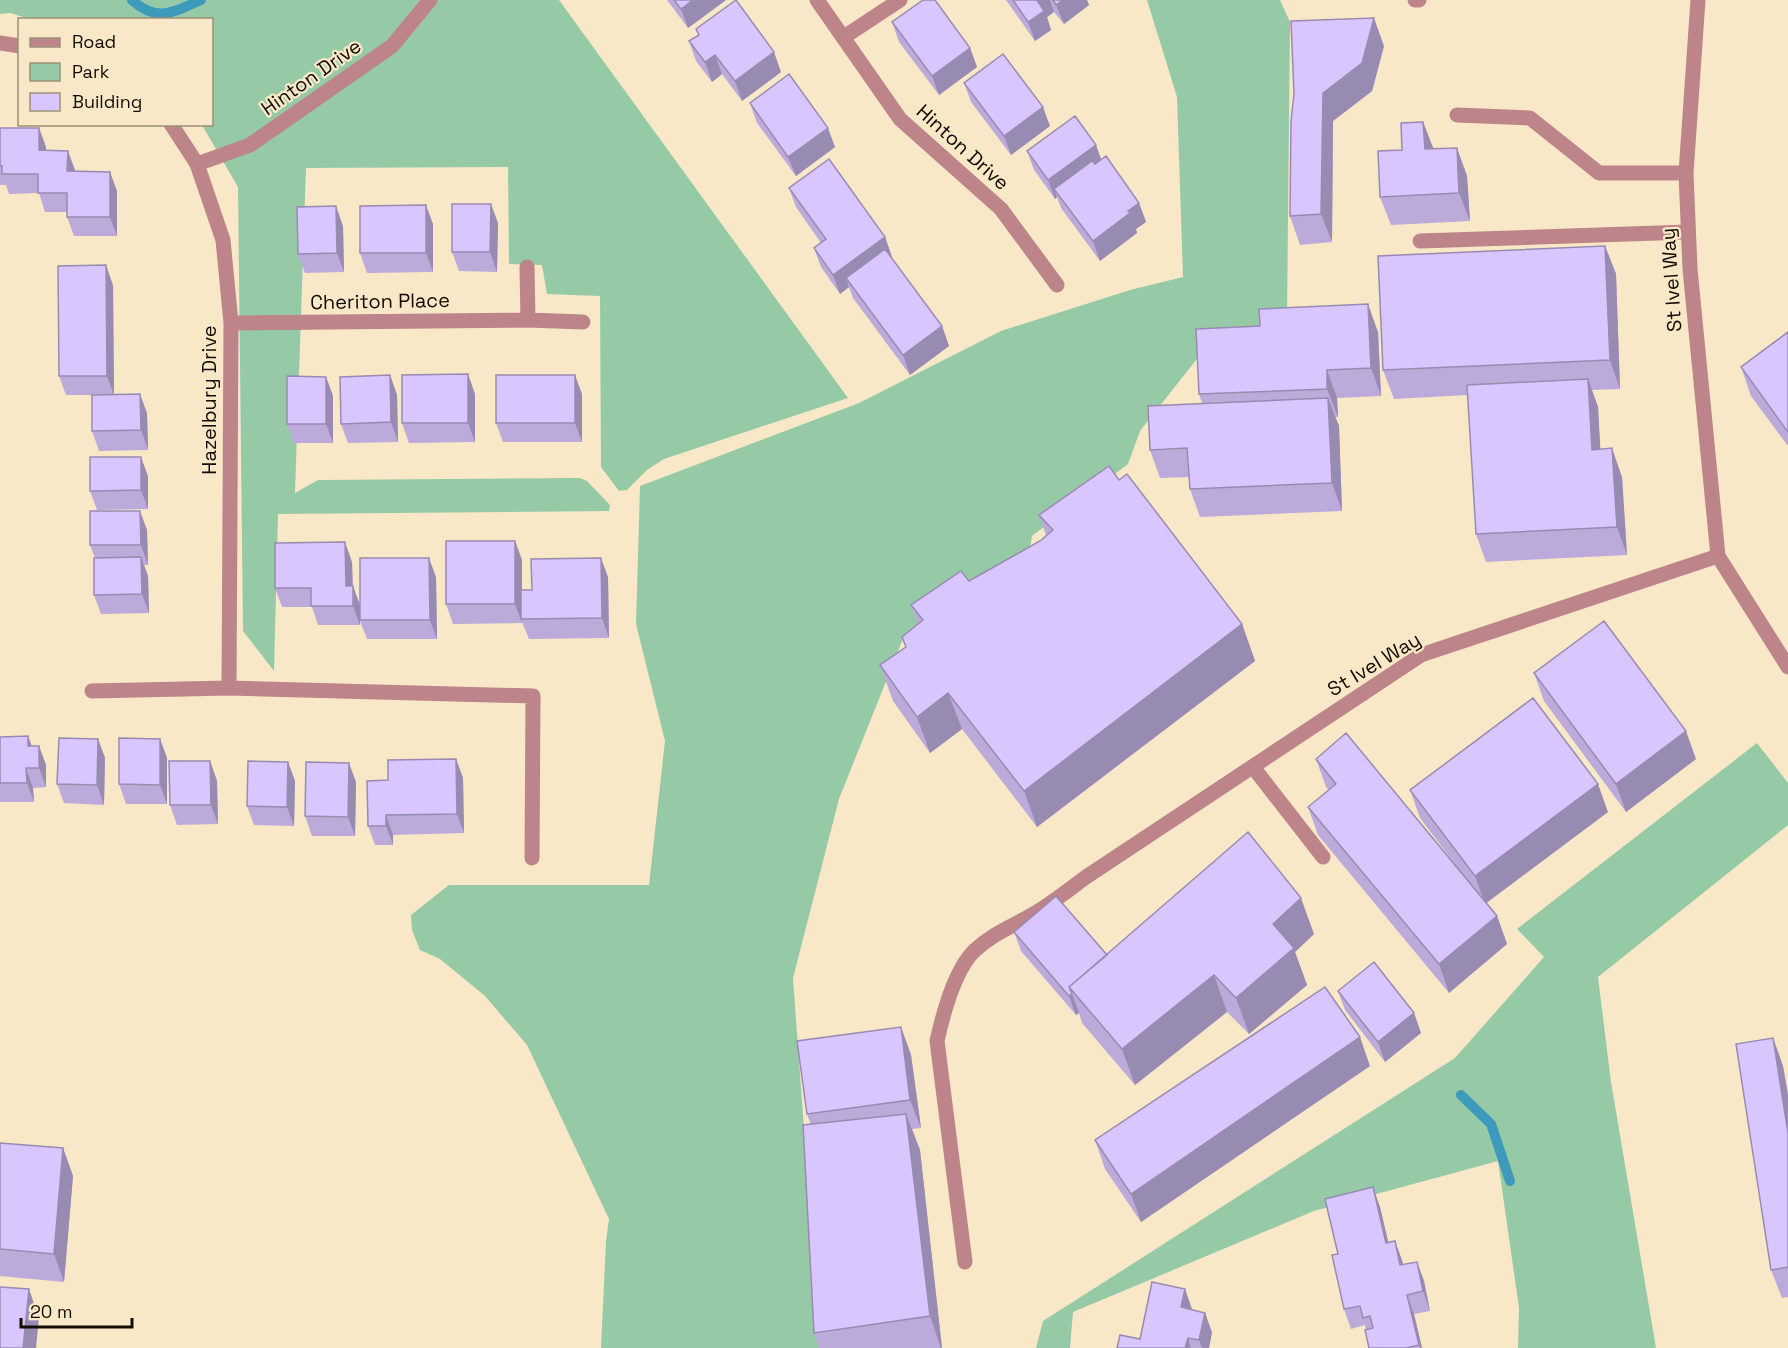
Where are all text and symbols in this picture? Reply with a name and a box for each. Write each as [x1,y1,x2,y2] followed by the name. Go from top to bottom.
[18,18,213,126] legend
[72,30,116,53] text: Road
[256,33,366,121] street label: Hinton Drive
[72,60,110,83] text: Park
[72,90,142,113] text: Building
[911,98,1015,196] street label: Hinton Drive
[1654,227,1688,333] street label: St Ivel Way
[310,287,450,315] street label: Cheriton Place
[196,325,222,475] street label: Hazelbury Drive
[1323,626,1425,702] street label: St Ivel Way
[21,1291,132,1329] scale bar
[30,1300,73,1323] text: 20 m

